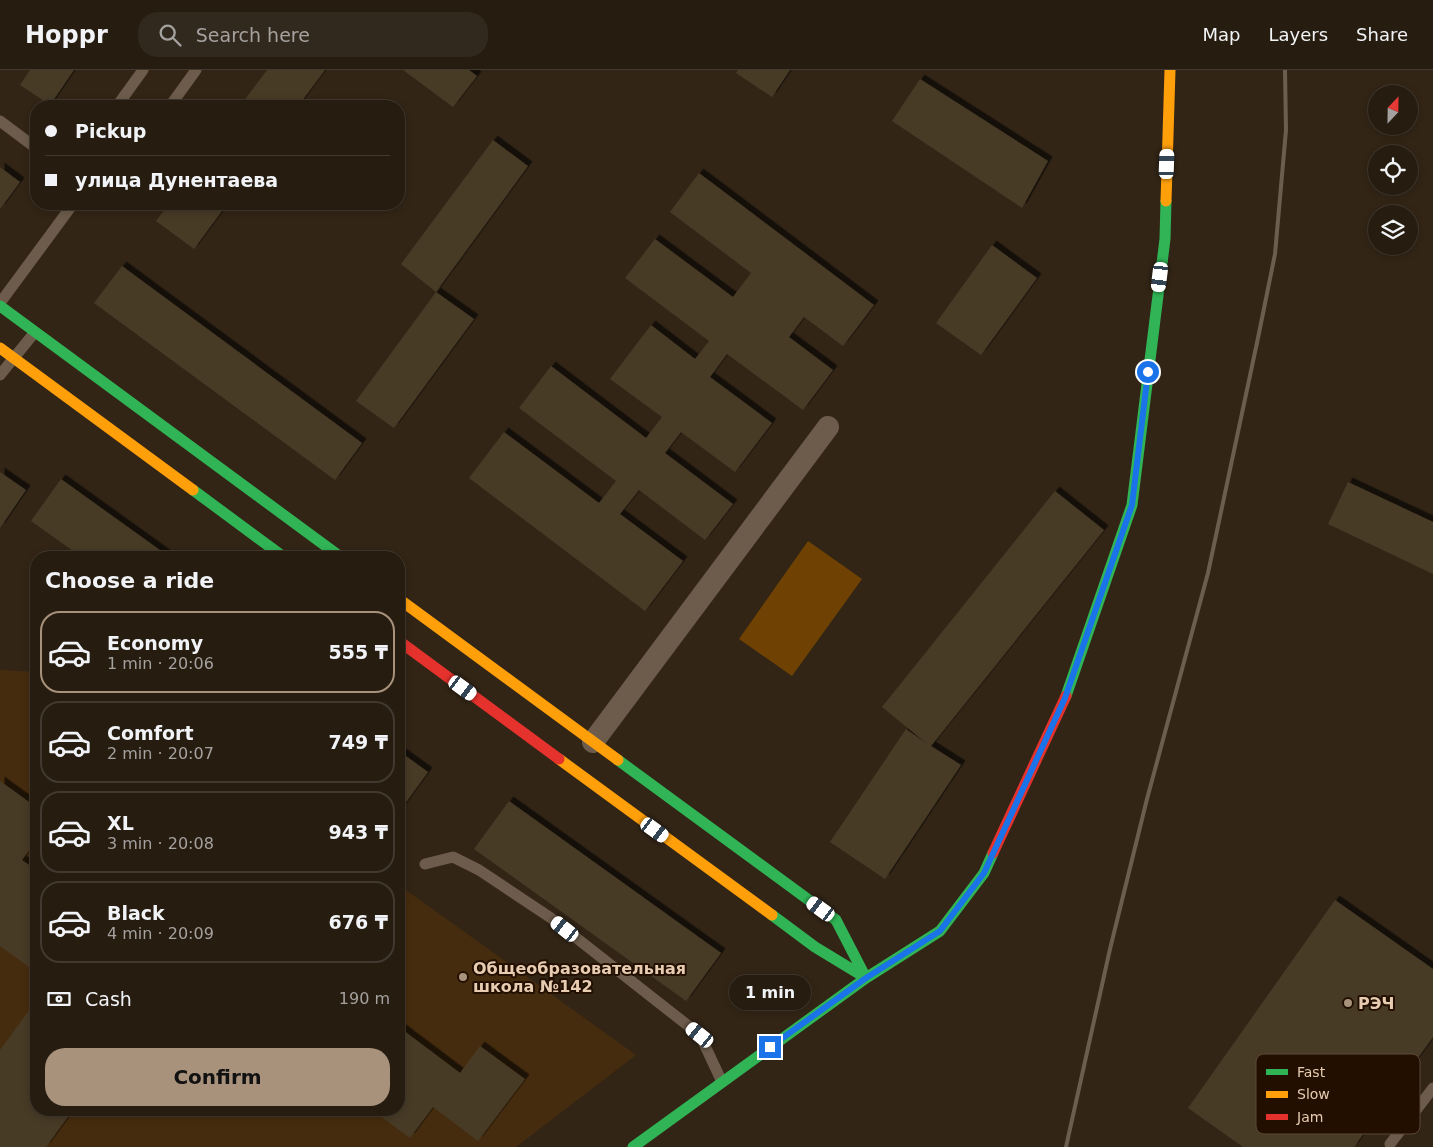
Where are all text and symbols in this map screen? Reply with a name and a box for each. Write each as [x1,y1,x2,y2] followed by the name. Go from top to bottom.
[138,12,488,57] search box
[25,21,108,49] text: Hoppr
[156,21,184,49] icon: search
[196,24,310,46] text: Search here
[1202,24,1240,45] text: Map
[1268,24,1328,45] text: Layers
[1356,24,1408,45] text: Share
[1368,85,1418,135] north arrow
[1368,85,1418,255] map controls
[75,120,146,142] text: Pickup
[1368,145,1418,195] button: locate
[1158,149,1175,179] car
[75,169,278,191] text: улица Дунентаева
[1368,205,1418,255] button: layers
[1150,261,1169,293] car
[1137,361,1159,383] route start
[45,568,214,593] text: Choose a ride
[47,630,92,675] icon: car
[107,632,203,654] text: Economy
[329,641,388,663] text: 555 ₸
[107,654,214,673] text: 1 min · 20:06
[446,673,479,703] car
[47,720,92,765] icon: car
[107,722,194,744] text: Comfort
[329,731,388,753] text: 749 ₸
[107,744,214,763] text: 2 min · 20:07
[47,810,92,855] icon: car
[107,812,134,834] text: XL
[638,815,671,845] car
[329,821,388,843] text: 943 ₸
[107,834,214,853] text: 3 min · 20:08
[804,894,837,924] car
[47,900,92,945] icon: car
[107,902,165,924] text: Black
[329,911,388,933] text: 676 ₸
[548,914,581,944] car
[107,924,214,943] text: 4 min · 20:09
[473,959,686,996] place label: Общеобразовательная школа №142
[457,971,469,983] marker: Общеобразовательная школа №142
[729,974,811,1010] callout: 1 min
[745,983,795,1002] text: 1 min
[45,985,73,1013] icon: cash
[85,988,132,1010] text: Cash
[339,989,390,1008] text: 190 m
[1358,994,1394,1013] place label: РЭЧ
[1342,997,1354,1009] marker: РЭЧ
[683,1020,716,1050] car
[759,1036,781,1058] route end
[45,1048,390,1106] button: Confirm
[1256,1054,1420,1134] legend
[1297,1064,1326,1080] text: Fast
[1297,1086,1330,1102] text: Slow
[1296,1109,1323,1125] text: Jam

